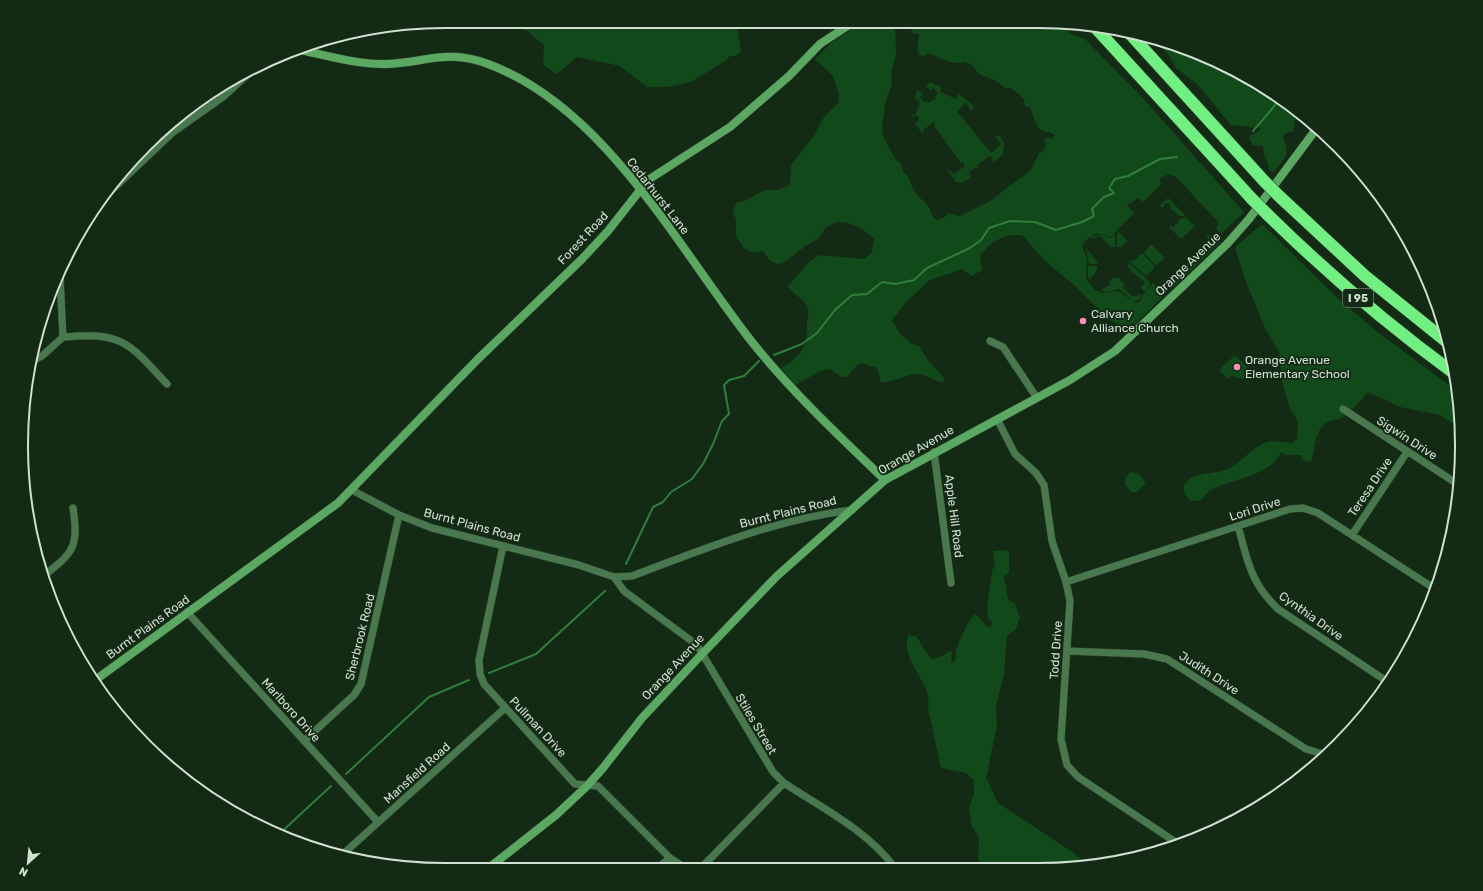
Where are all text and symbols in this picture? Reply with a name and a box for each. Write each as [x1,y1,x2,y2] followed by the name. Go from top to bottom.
[624,155,692,237] street label: Cedarhurst Lane
[555,209,611,267] street label: Forest Road
[1153,229,1224,299] street label: Orange Avenue
[1343,289,1373,307] road number: I 95
[1091,307,1179,335] place label: Calvary Alliance Church
[1078,316,1088,326] marker: Calvary Alliance Church
[1245,353,1350,381] place label: Orange Avenue Elementary School
[1232,362,1242,372] marker: Orange Avenue Elementary School
[1374,413,1440,463] street label: Sigwin Drive
[876,423,957,477] street label: Orange Avenue
[1345,455,1395,519] street label: Teresa Drive
[942,474,966,558] street label: Apple Hill Road
[738,493,838,531] street label: Burnt Plains Road
[1228,494,1283,524] street label: Lori Drive
[422,505,522,545] street label: Burnt Plains Road
[1276,589,1346,643] street label: Cynthia Drive
[104,592,192,662] street label: Burnt Plains Road
[342,592,378,682] street label: Sherbrook Road
[1047,620,1065,680] street label: Todd Drive
[639,631,707,703] street label: Orange Avenue
[1176,648,1242,698] street label: Judith Drive
[259,675,323,745] street label: Marlboro Drive
[732,691,780,757] street label: Stiles Street
[507,694,570,760] street label: Pullman Drive
[381,740,453,806] street label: Mansfield Road
[8,843,48,883] north arrow
[17,864,30,879] text: N

